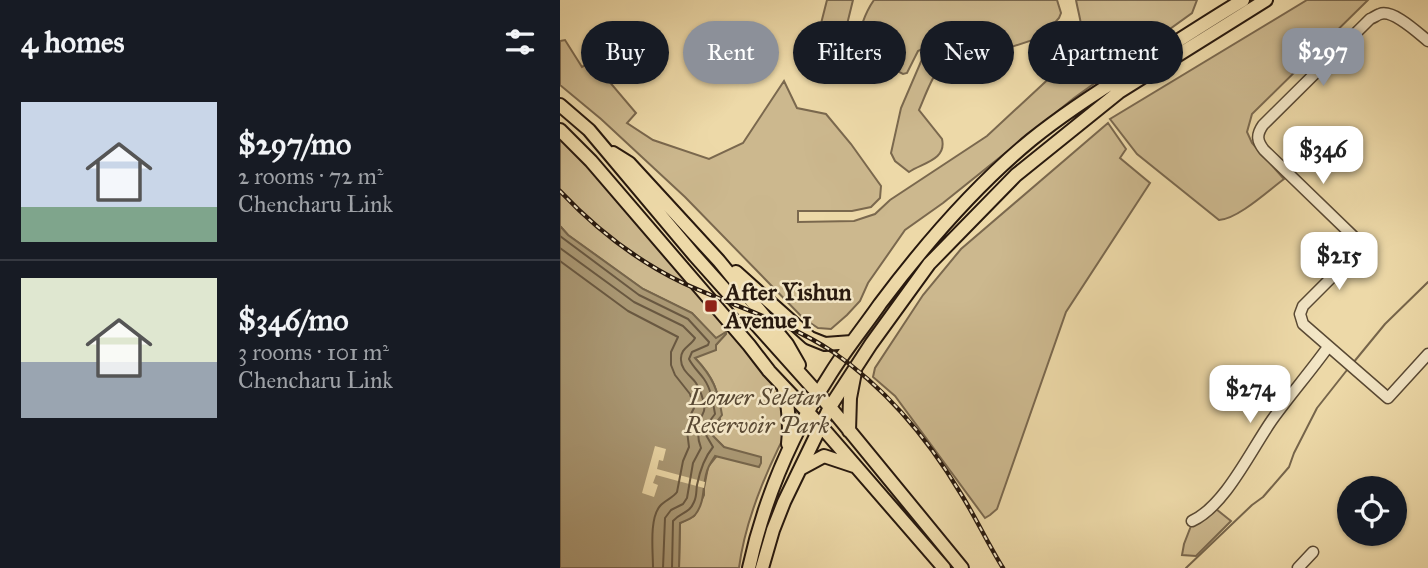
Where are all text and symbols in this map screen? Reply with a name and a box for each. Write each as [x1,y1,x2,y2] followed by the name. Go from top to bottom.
[581,21,669,84] chip: Buy
[683,21,779,84] chip: Rent
[793,21,906,84] chip: Filters
[920,21,1014,84] chip: New
[1028,21,1183,84] chip: Apartment
[501,23,539,61] icon: filters
[21,24,125,60] text: 4 homes
[1282,28,1364,88] pin: $297
[1298,37,1348,65] text: $297
[238,126,351,162] text: $297/mo
[1282,127,1364,186] pin: $346
[77,130,161,214] icon: home
[1299,135,1347,163] text: $346
[238,162,383,190] text: 2 rooms · 72 m²
[238,190,393,218] text: Chencharu Link
[1298,232,1380,292] pin: $215
[1317,241,1361,269] text: $215
[723,277,852,335] place label: After Yishun Avenue 1
[703,298,719,314] marker: After Yishun Avenue 1
[238,302,349,338] text: $346/mo
[77,306,161,390] icon: home
[238,338,389,366] text: 3 rooms · 101 m²
[238,366,393,394] text: Chencharu Link
[1209,366,1291,425] pin: $274
[1225,374,1275,402] text: $274
[684,382,830,440] park label: Lower Seletar Reservoir Park
[1337,476,1407,546] map controls
[1337,476,1407,546] button: locate

